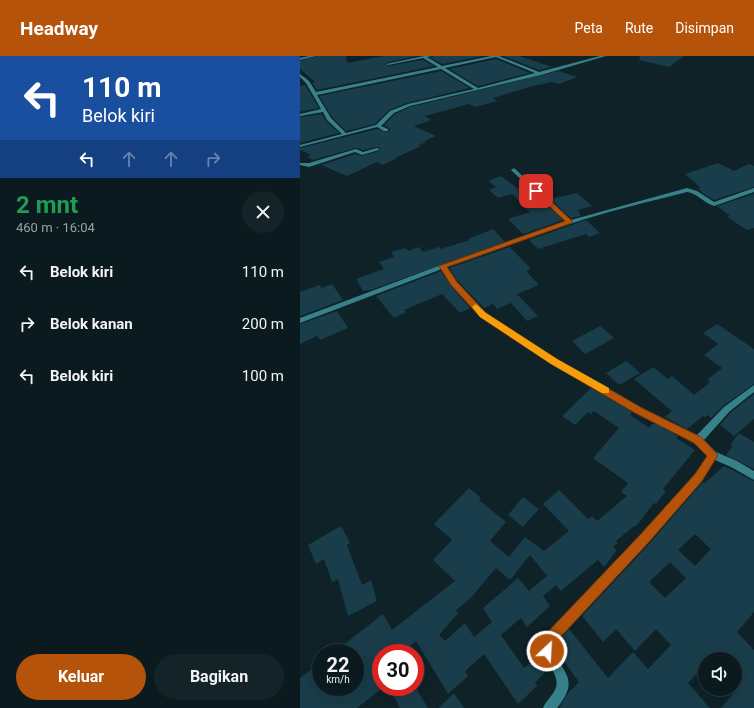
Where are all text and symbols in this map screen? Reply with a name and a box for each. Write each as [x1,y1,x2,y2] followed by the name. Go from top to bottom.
[20,17,98,40] text: Headway
[575,20,603,36] text: Peta
[625,20,653,36] text: Rute
[675,20,734,36] text: Disimpan
[82,71,161,104] text: 110 m
[16,72,68,124] icon: left
[82,105,155,126] text: Belok kiri
[76,148,98,170] icon: left
[118,148,140,170] icon: ahead
[160,148,182,170] icon: ahead
[202,148,224,170] icon: right
[519,174,553,208] pin
[525,180,547,202] icon: arrive
[16,191,78,219] text: 2 mnt
[242,191,284,233] button: close
[16,220,95,235] text: 460 m · 16:04
[16,261,38,283] icon: left
[50,263,113,281] text: Belok kiri
[242,263,284,281] text: 110 m
[16,313,38,335] icon: right
[50,315,133,333] text: Belok kanan
[242,315,284,333] text: 200 m
[16,365,38,387] icon: left
[50,367,113,385] text: Belok kiri
[242,367,284,385] text: 100 m
[526,630,568,672] position arrow
[372,644,424,696] speed limit sign: 30
[698,652,742,696] map controls
[698,652,742,696] button: sound
[327,653,349,677] text: 22
[16,654,146,700] button: Keluar
[154,654,284,700] button: Bagikan
[326,674,350,685] text: km/h

